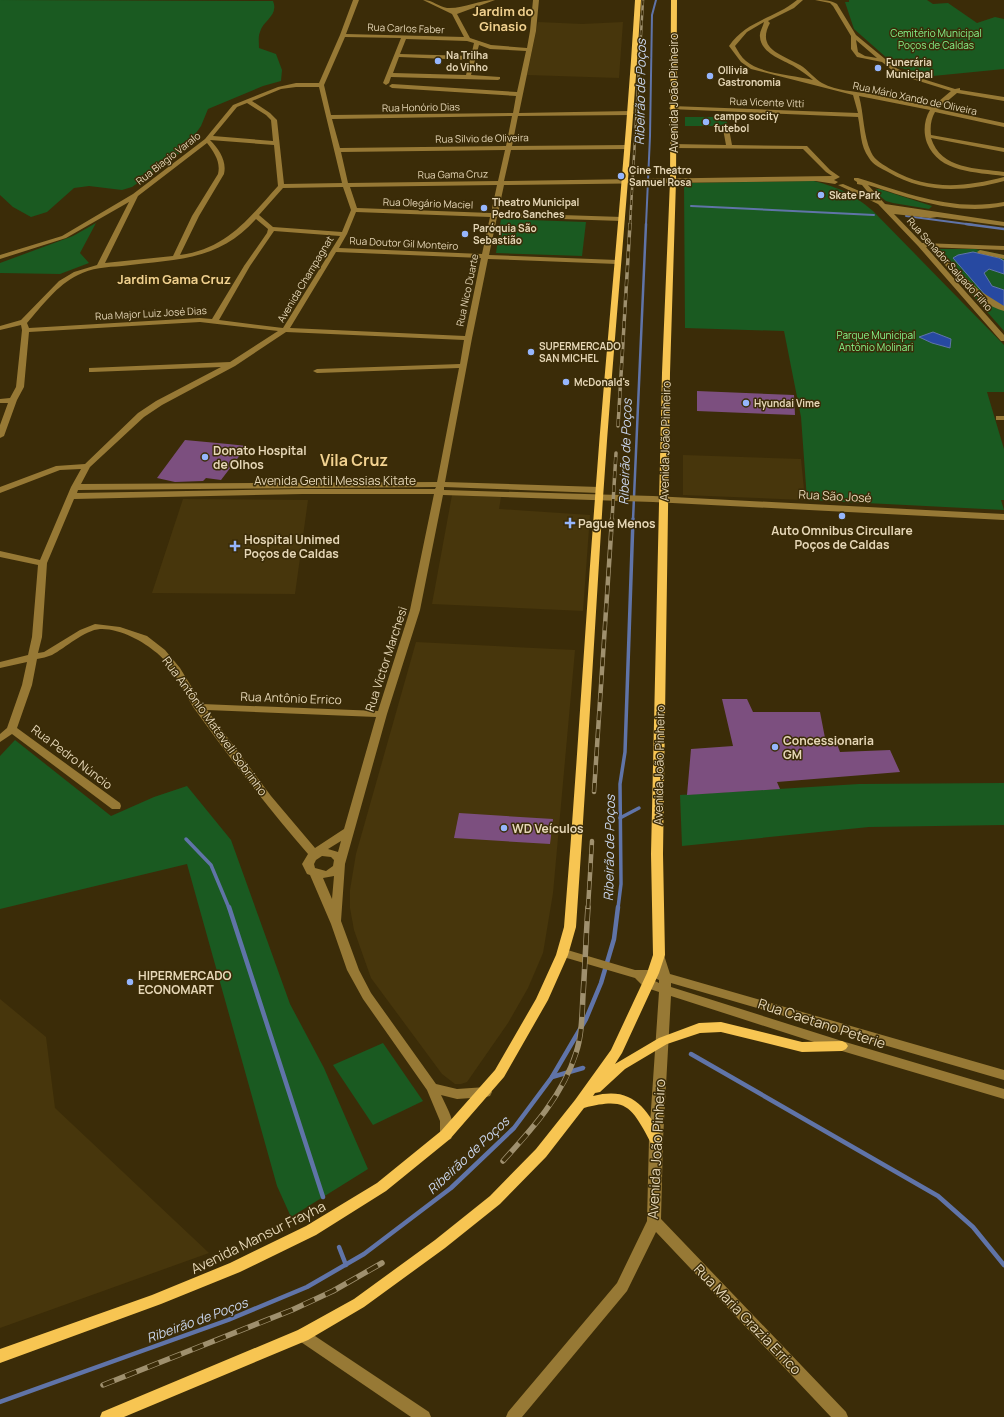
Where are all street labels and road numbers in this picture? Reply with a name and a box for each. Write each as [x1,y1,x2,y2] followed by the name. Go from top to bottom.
[367,20,445,36] street label: Rua Carlos Faber
[665,33,682,153] street label: Avenida João Pinheiro
[852,78,978,118] street label: Rua Mário Xando de Oliveira
[729,94,805,110] street label: Rua Vicente Vitti
[382,99,460,115] street label: Rua Honório Dias
[133,128,203,188] street label: Rua Biagio Varalo
[435,130,529,146] street label: Rua Silvio de Oliveira
[418,166,488,182] street label: Rua Gama Cruz
[383,194,473,212] street label: Rua Olegário Maciel
[904,214,996,314] street label: Rua Senador Salgado Filho
[274,233,336,325] street label: Avenida Champagnat
[349,233,459,253] street label: Rua Doutor Gil Monteiro
[452,252,482,328] street label: Rua Nico Duarte
[95,303,207,323] street label: Rua Major Luiz José Dias
[655,381,675,501] street label: Avenida João Pinheiro
[254,472,416,489] street label: Avenida Gentil Messias Kitate
[798,486,872,506] street label: Rua São José
[361,604,411,714] street label: Rua Victor Marchesi
[159,653,271,799] street label: Rua Antônio Mataveli Sobrinho
[240,688,342,708] street label: Rua Antônio Errico
[649,705,669,825] street label: Avenida João Pinheiro
[28,721,116,793] street label: Rua Pedro Núncio
[756,993,888,1053] street label: Rua Caetano Peterie
[643,1078,669,1220] street label: Avenida João Pinheiro
[188,1196,328,1278] street label: Avenida Mansur Frayha
[690,1260,806,1378] street label: Rua Maria Grazia Errico

